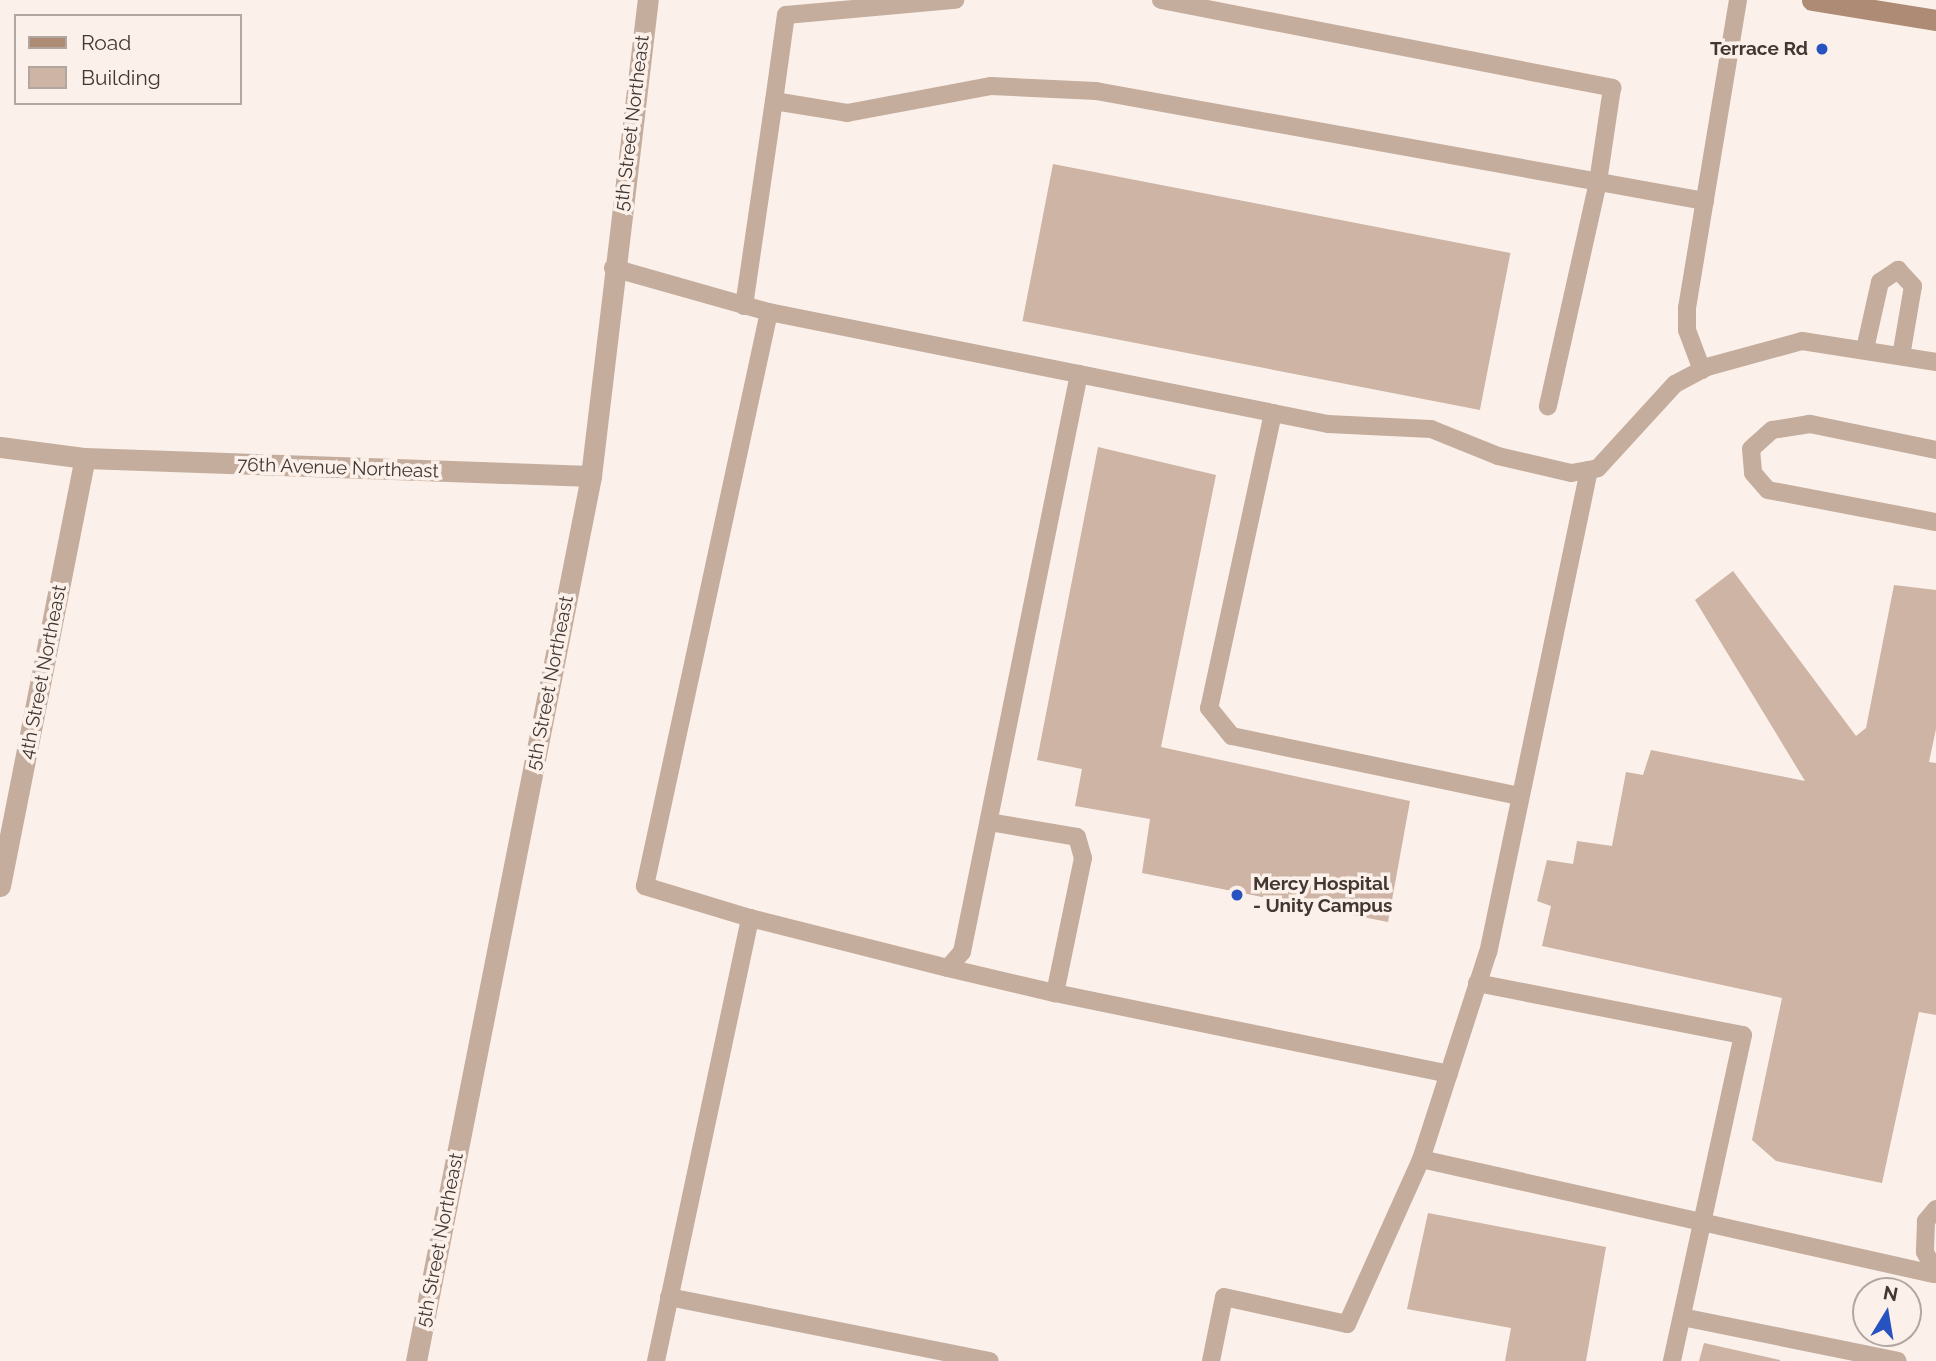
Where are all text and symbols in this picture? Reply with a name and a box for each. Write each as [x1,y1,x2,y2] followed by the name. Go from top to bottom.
[14,14,242,105] legend
[81,30,131,55] text: Road
[610,34,654,212] street label: 5th Street Northeast
[1710,38,1808,60] place label: Terrace Rd
[1814,41,1830,57] marker: Terrace Rd
[81,65,161,90] text: Building
[236,453,440,483] street label: 76th Avenue Northeast
[15,583,71,761] street label: 4th Street Northeast
[522,594,578,772] street label: 5th Street Northeast
[1253,873,1393,917] place label: Mercy Hospital - Unity Campus
[1227,885,1247,905] marker: Mercy Hospital - Unity Campus
[412,1151,468,1329] street label: 5th Street Northeast
[1852,1277,1922,1347] north arrow
[1881,1281,1900,1306] text: N

